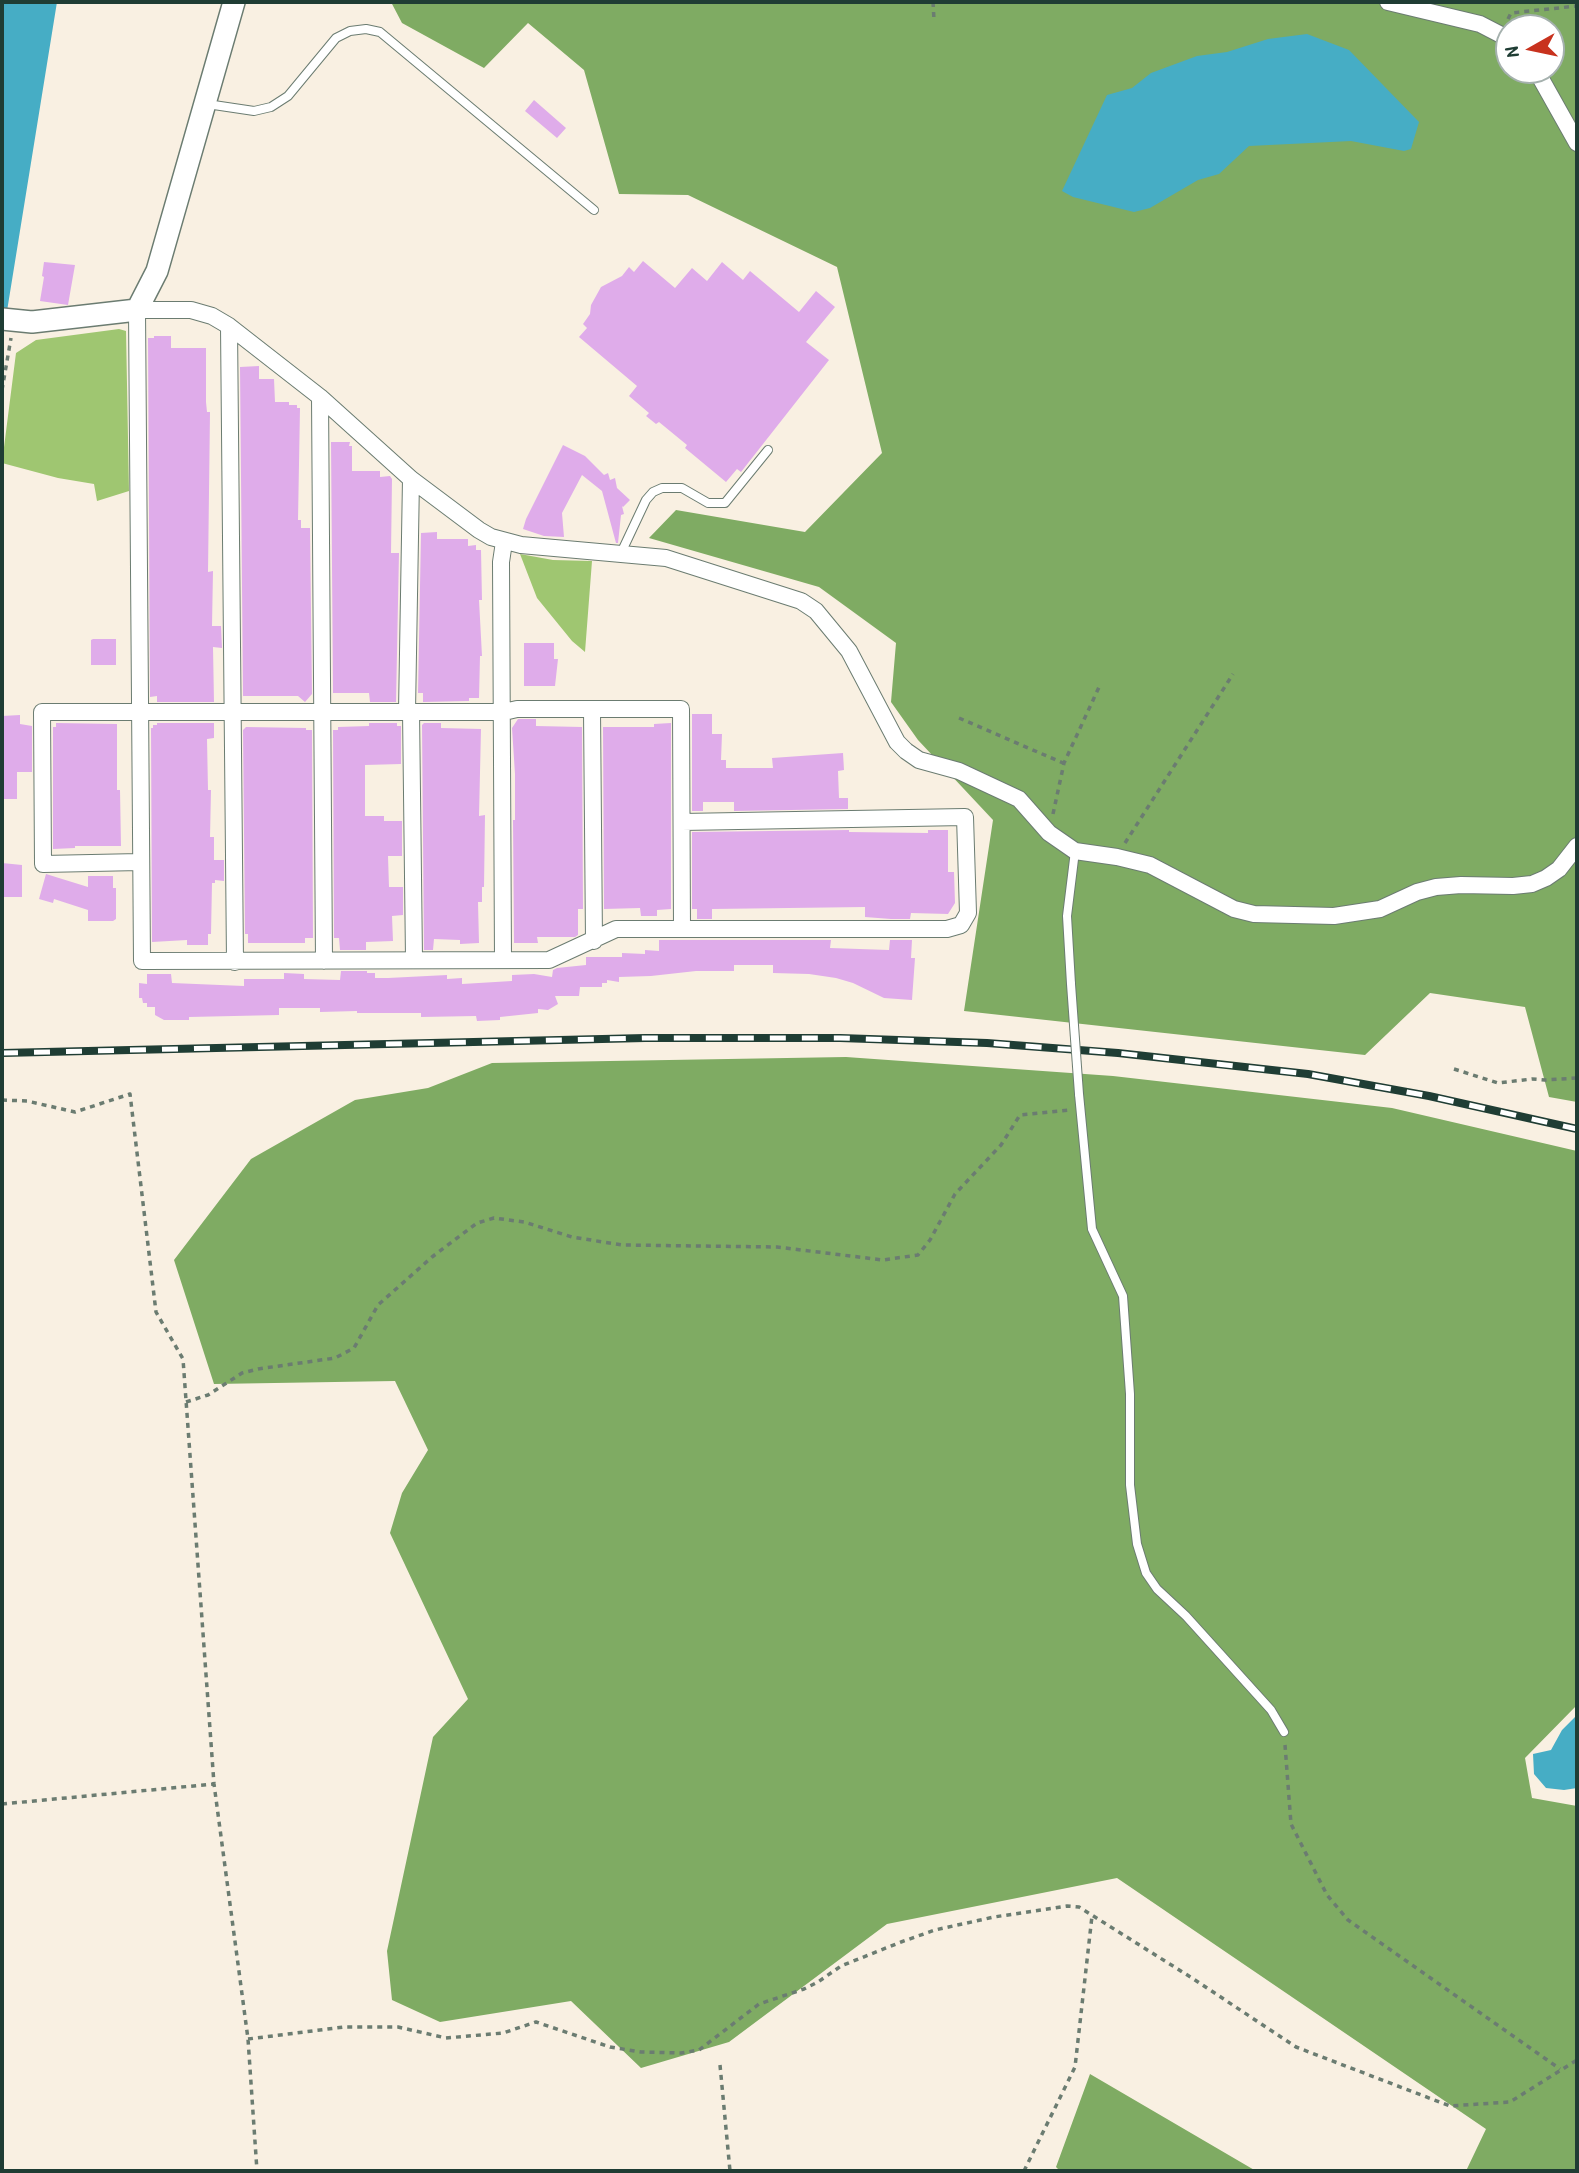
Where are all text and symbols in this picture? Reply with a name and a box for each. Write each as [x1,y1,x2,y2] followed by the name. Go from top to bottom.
[1495,14,1565,84] north arrow
[1498,45,1525,59] text: N

